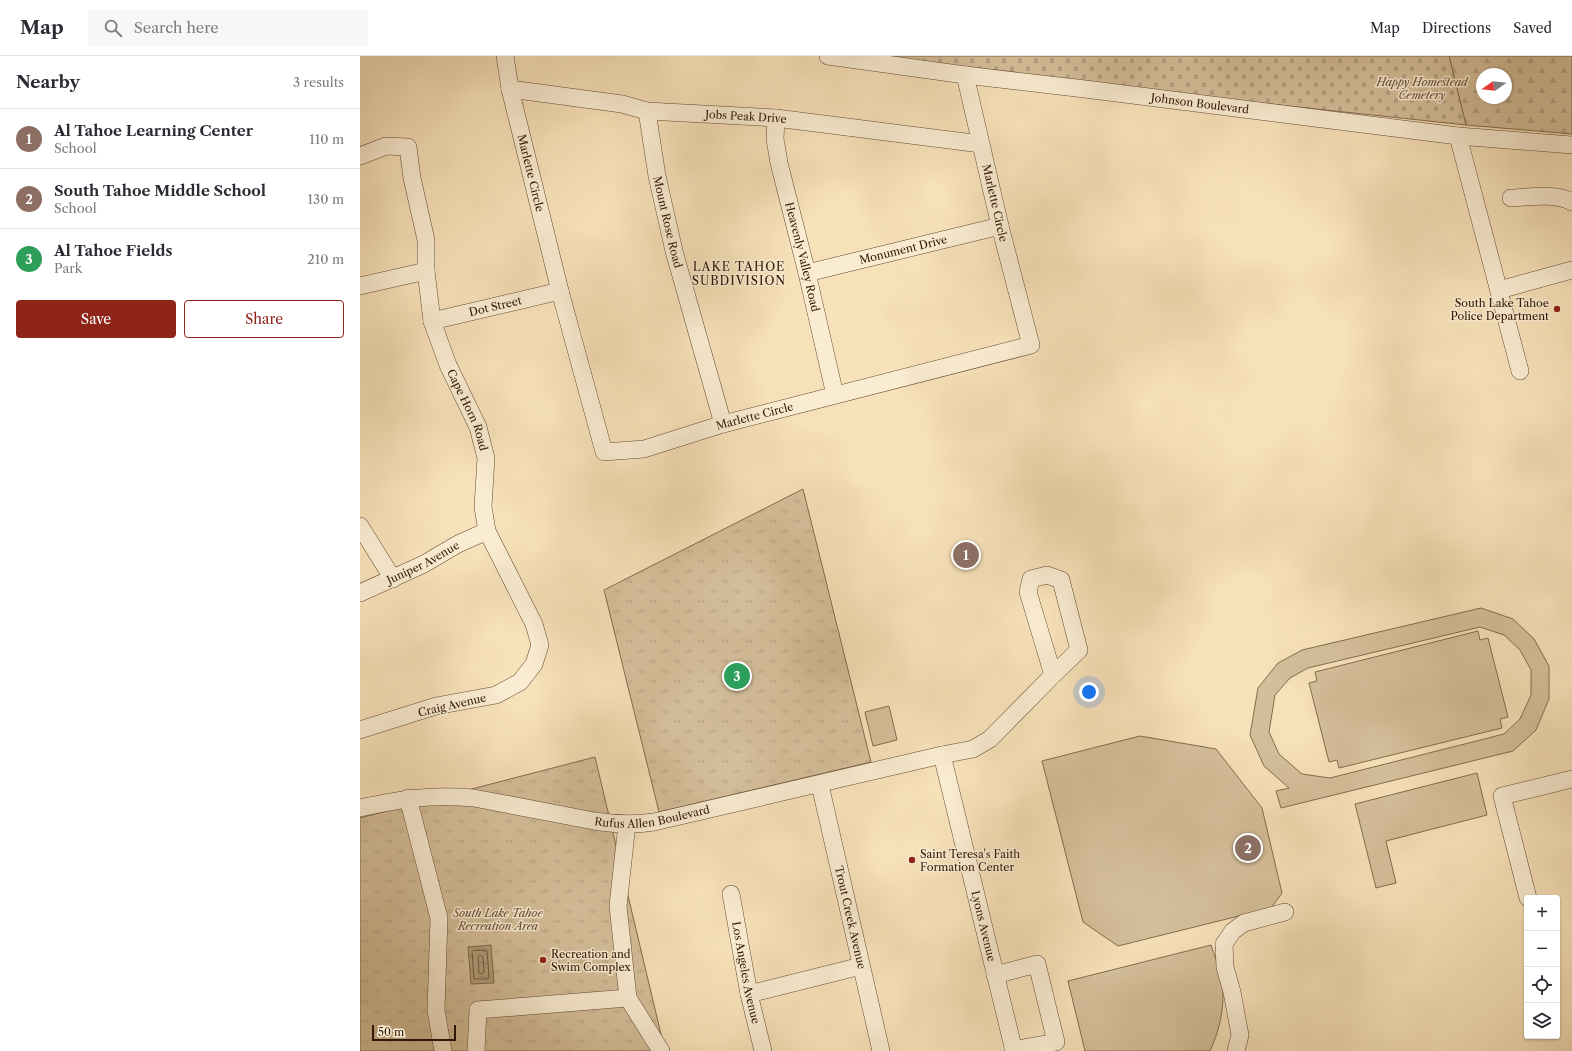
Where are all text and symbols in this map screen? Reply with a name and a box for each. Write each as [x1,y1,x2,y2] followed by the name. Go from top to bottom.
[88,10,368,46] search box
[20,16,64,39] text: Map
[102,17,124,39] icon: search
[134,18,219,37] text: Search here
[1370,19,1400,37] text: Map
[1422,19,1491,37] text: Directions
[1513,19,1552,37] text: Saved
[1476,68,1512,104] north arrow
[16,72,80,92] text: Nearby
[293,74,344,90] text: 3 results
[1375,75,1469,102] park label: Happy Homestead Cemetery
[1148,90,1250,117] street label: Johnson Boulevard
[703,107,787,126] street label: Jobs Peak Drive
[54,121,253,140] text: Al Tahoe Learning Center
[26,131,32,147] text: 1
[309,131,344,147] text: 110 m
[514,133,547,213] street label: Marlette Circle
[54,140,97,156] text: School
[979,163,1011,243] street label: Marlette Circle
[650,175,686,270] street label: Mount Rose Road
[54,181,266,200] text: South Tahoe Middle School
[25,191,33,207] text: 2
[308,191,344,207] text: 130 m
[54,200,97,216] text: School
[782,201,823,313] street label: Heavenly Valley Road
[858,232,949,267] street label: Monument Drive
[54,241,173,260] text: Al Tahoe Fields
[25,251,33,267] text: 3
[307,251,344,267] text: 210 m
[692,259,786,288] district label: LAKE TAHOE SUBDIVISION
[54,260,82,276] text: Park
[468,293,523,319] street label: Dot Street
[1450,296,1549,323] place label: South Lake Tahoe Police Department
[16,300,176,338] button: Save
[184,300,344,338] button: Share
[1552,304,1562,314] marker: South Lake Tahoe Police Department
[444,367,491,452] street label: Cape Horn Road
[714,399,795,433] street label: Marlette Circle
[383,538,462,588] street label: Juniper Avenue
[953,540,979,570] pin: 1
[724,661,750,691] pin: 3
[1079,682,1099,702] your location
[417,690,487,720] street label: Craig Avenue
[594,802,711,831] street label: Rufus Allen Boulevard
[1235,833,1261,863] pin: 2
[920,847,1020,874] place label: Saint Teresa's Faith Formation Center
[907,855,917,865] marker: Saint Teresa's Faith Formation Center
[832,865,869,971] street label: Trout Creek Avenue
[968,889,999,963] street label: Lyons Avenue
[1524,895,1560,1039] map controls
[1524,895,1560,931] button: +
[452,906,543,933] park label: South Lake Tahoe Recreation Area
[729,920,763,1025] street label: Los Angeles Avenue
[1524,931,1560,967] button: −
[551,947,631,974] place label: Recreation and Swim Complex
[538,955,548,965] marker: Recreation and Swim Complex
[1524,967,1560,1003] button: locate
[1524,1003,1560,1039] button: layers
[372,1023,456,1042] scale bar
[378,1025,404,1039] text: 50 m

